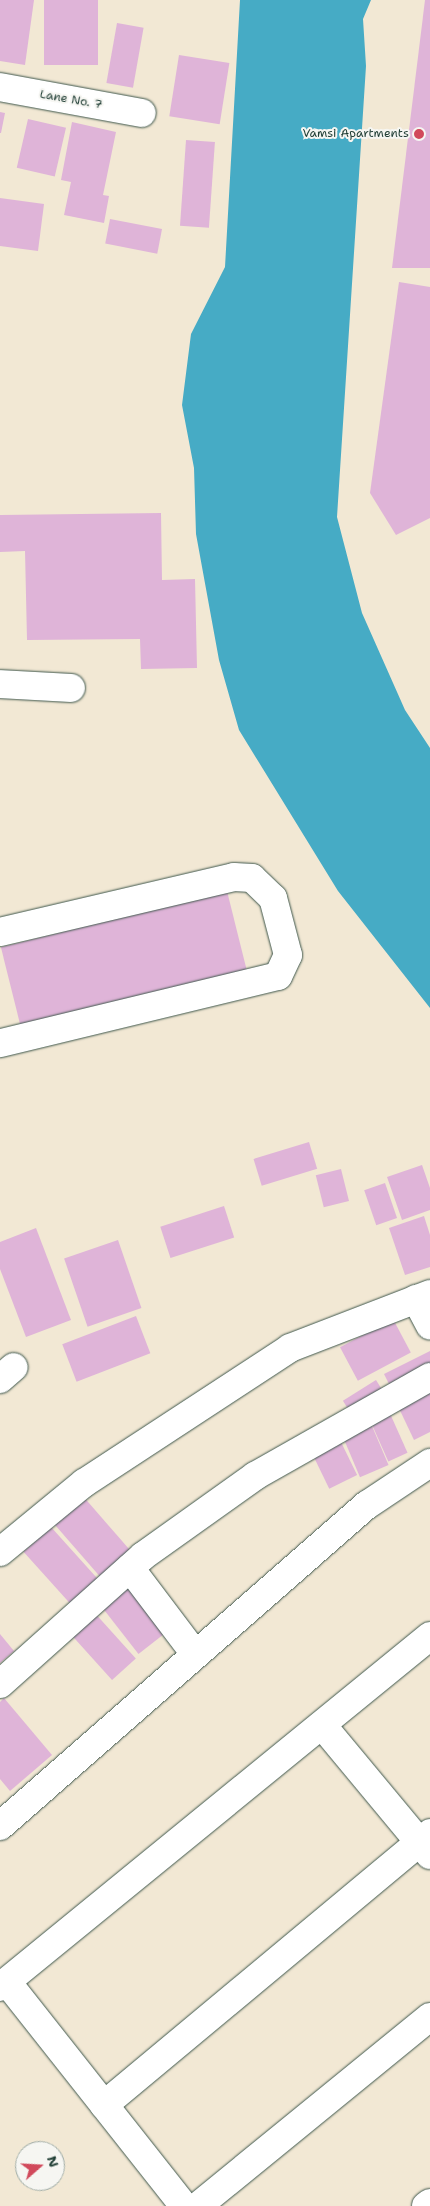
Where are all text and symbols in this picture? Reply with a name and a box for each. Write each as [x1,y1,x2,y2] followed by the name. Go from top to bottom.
[39,87,103,113] street label: Lane No. 7
[303,127,409,141] place label: Vamsi Apartments
[413,128,425,140] marker: Vamsi Apartments
[15,2141,65,2191] north arrow
[43,2153,64,2170] text: N

